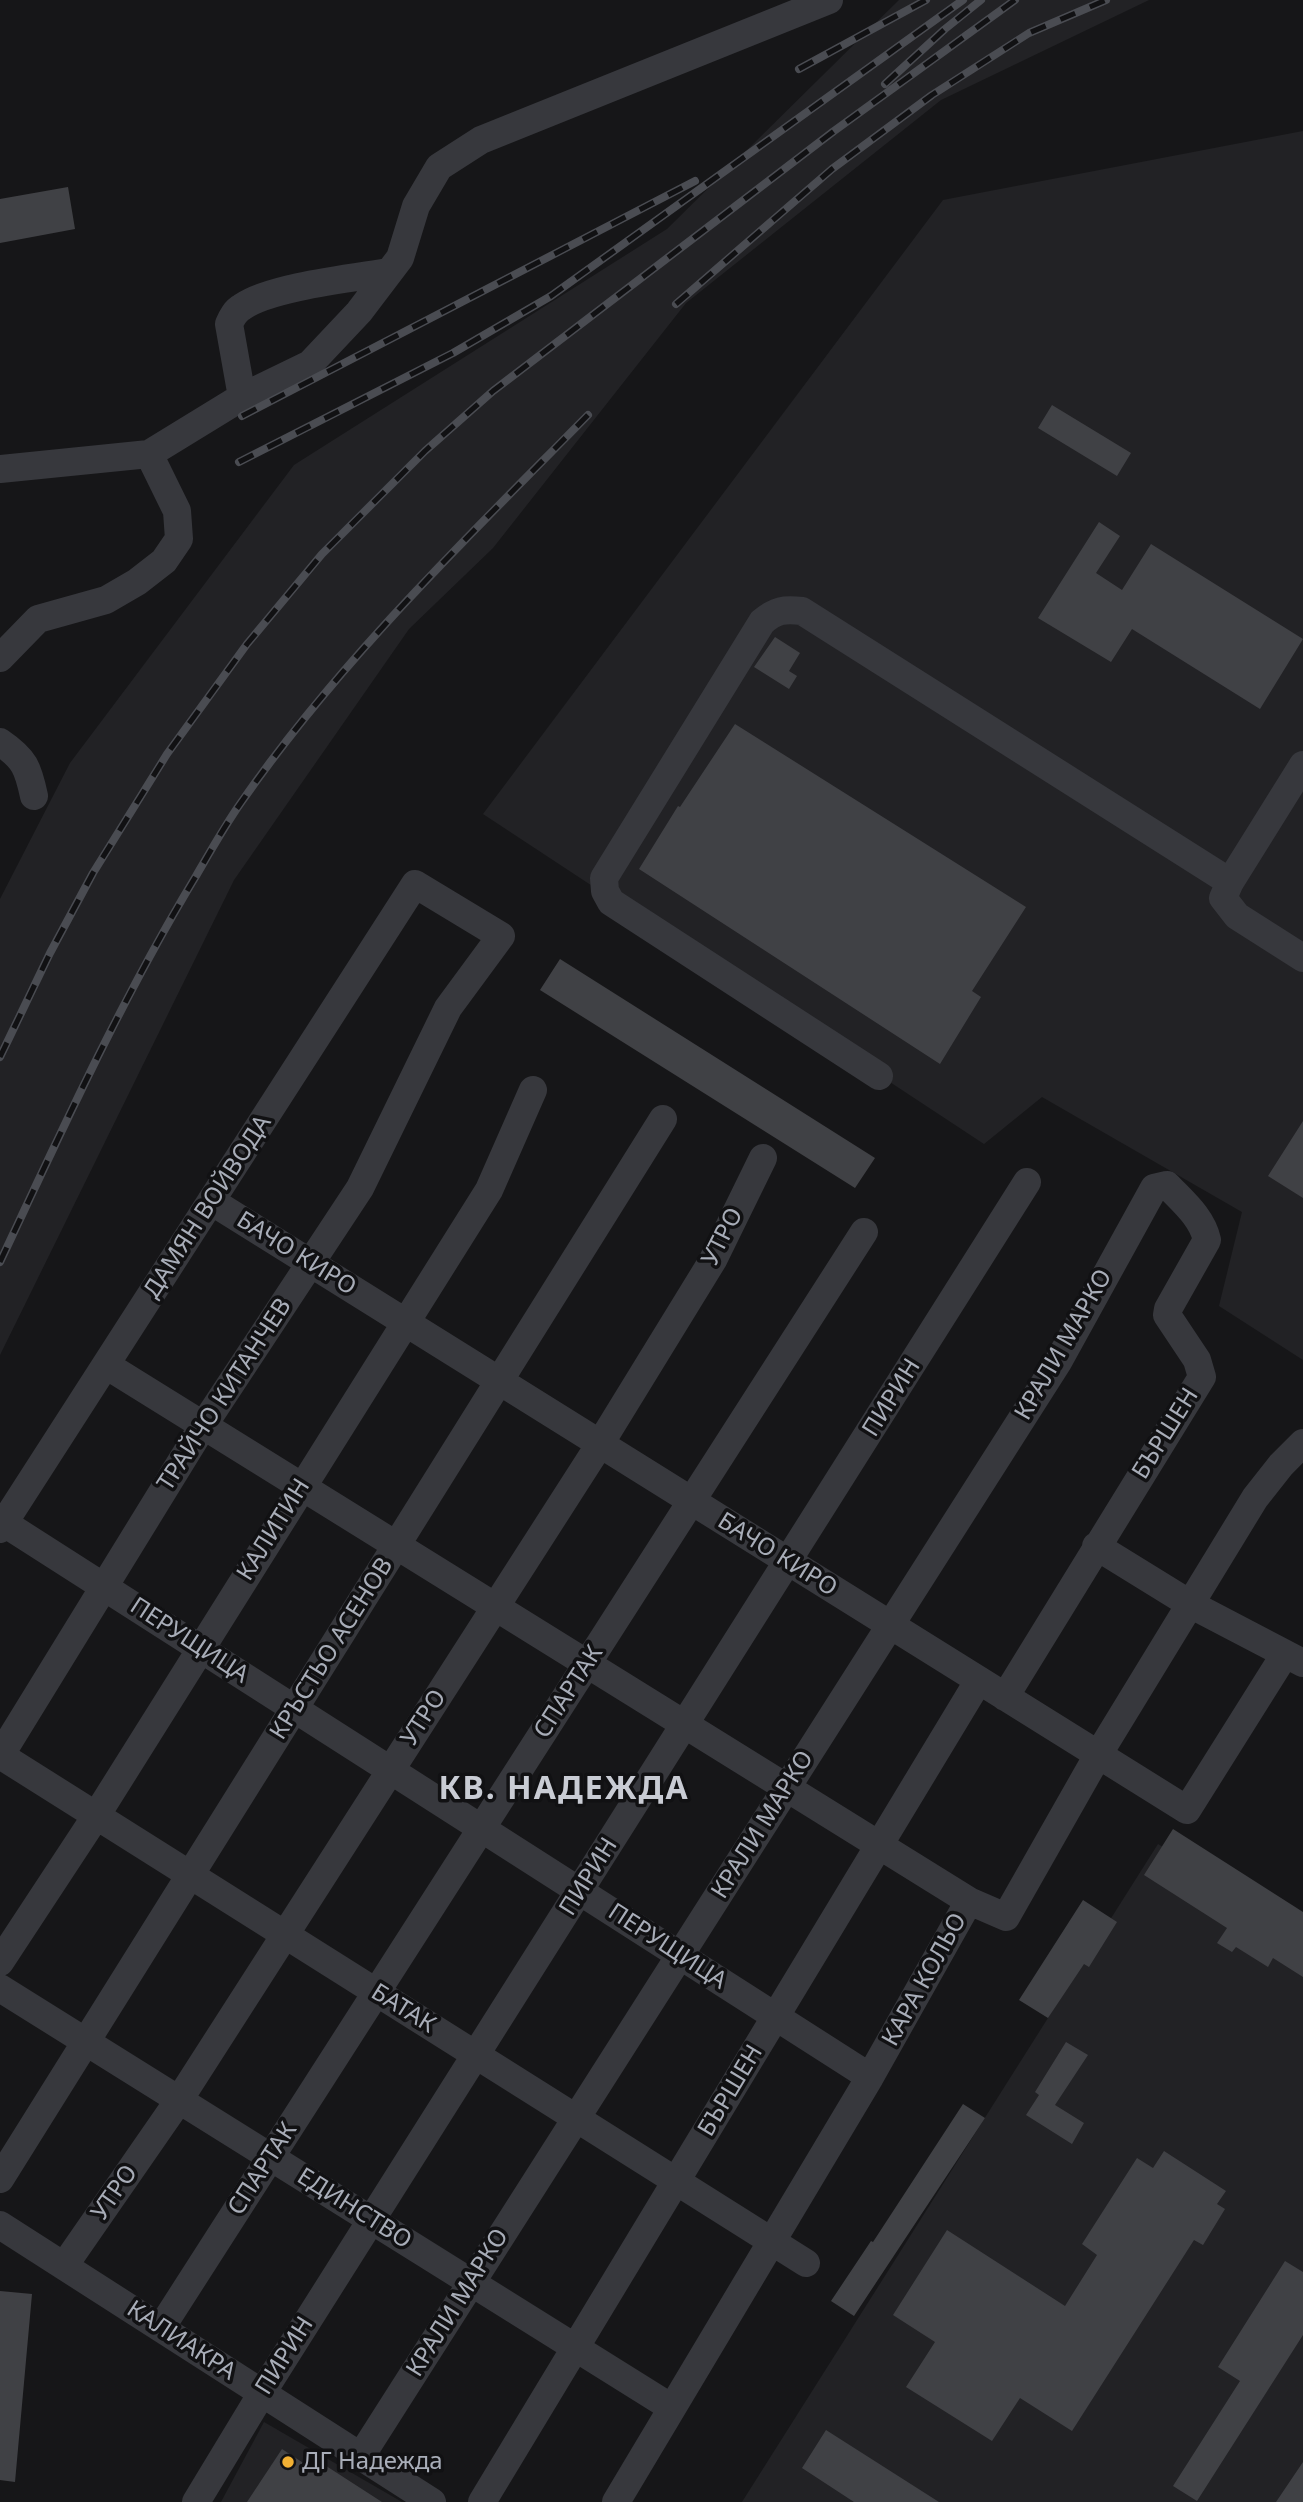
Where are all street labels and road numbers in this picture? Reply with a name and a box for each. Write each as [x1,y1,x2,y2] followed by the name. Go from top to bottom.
[138,1110,278,1304] street label: ДАМЯН ВОЙВОДА
[696,1203,750,1271] street label: УТРО
[231,1206,361,1302] street label: БАЧО КИРО
[1009,1265,1119,1425] street label: КРАЛИ МАРКО
[152,1293,298,1497] street label: ТРАЙЧО КИТАНЧЕВ
[857,1354,927,1442] street label: ПИРИН
[1127,1383,1205,1485] street label: БЪРШЕН
[231,1474,317,1586] street label: КАЛИТИН
[712,1507,842,1603] street label: БАЧО КИРО
[264,1553,400,1745] street label: КРЪСТЬО АСЕНОВ
[124,1592,254,1690] street label: ПЕРУЩИЦА
[528,1640,610,1744] street label: СПАРТАК
[395,1685,453,1751] street label: УТРО
[706,1746,820,1904] street label: КРАЛИ МАРКО
[554,1833,624,1921] street label: ПИРИН
[602,1898,732,1996] street label: ПЕРУЩИЦА
[877,1909,973,2051] street label: КАРА КОЛЬО
[366,1978,440,2040] street label: БАТАК
[692,2040,770,2142] street label: БЪРШЕН
[222,2117,304,2221] street label: СПАРТАК
[86,2160,144,2226] street label: УТРО
[292,2163,416,2255] street label: ЕДИНСТВО
[401,2224,515,2382] street label: КРАЛИ МАРКО
[121,2295,241,2387] street label: КАЛИАКРА
[250,2312,320,2400] street label: ПИРИН

